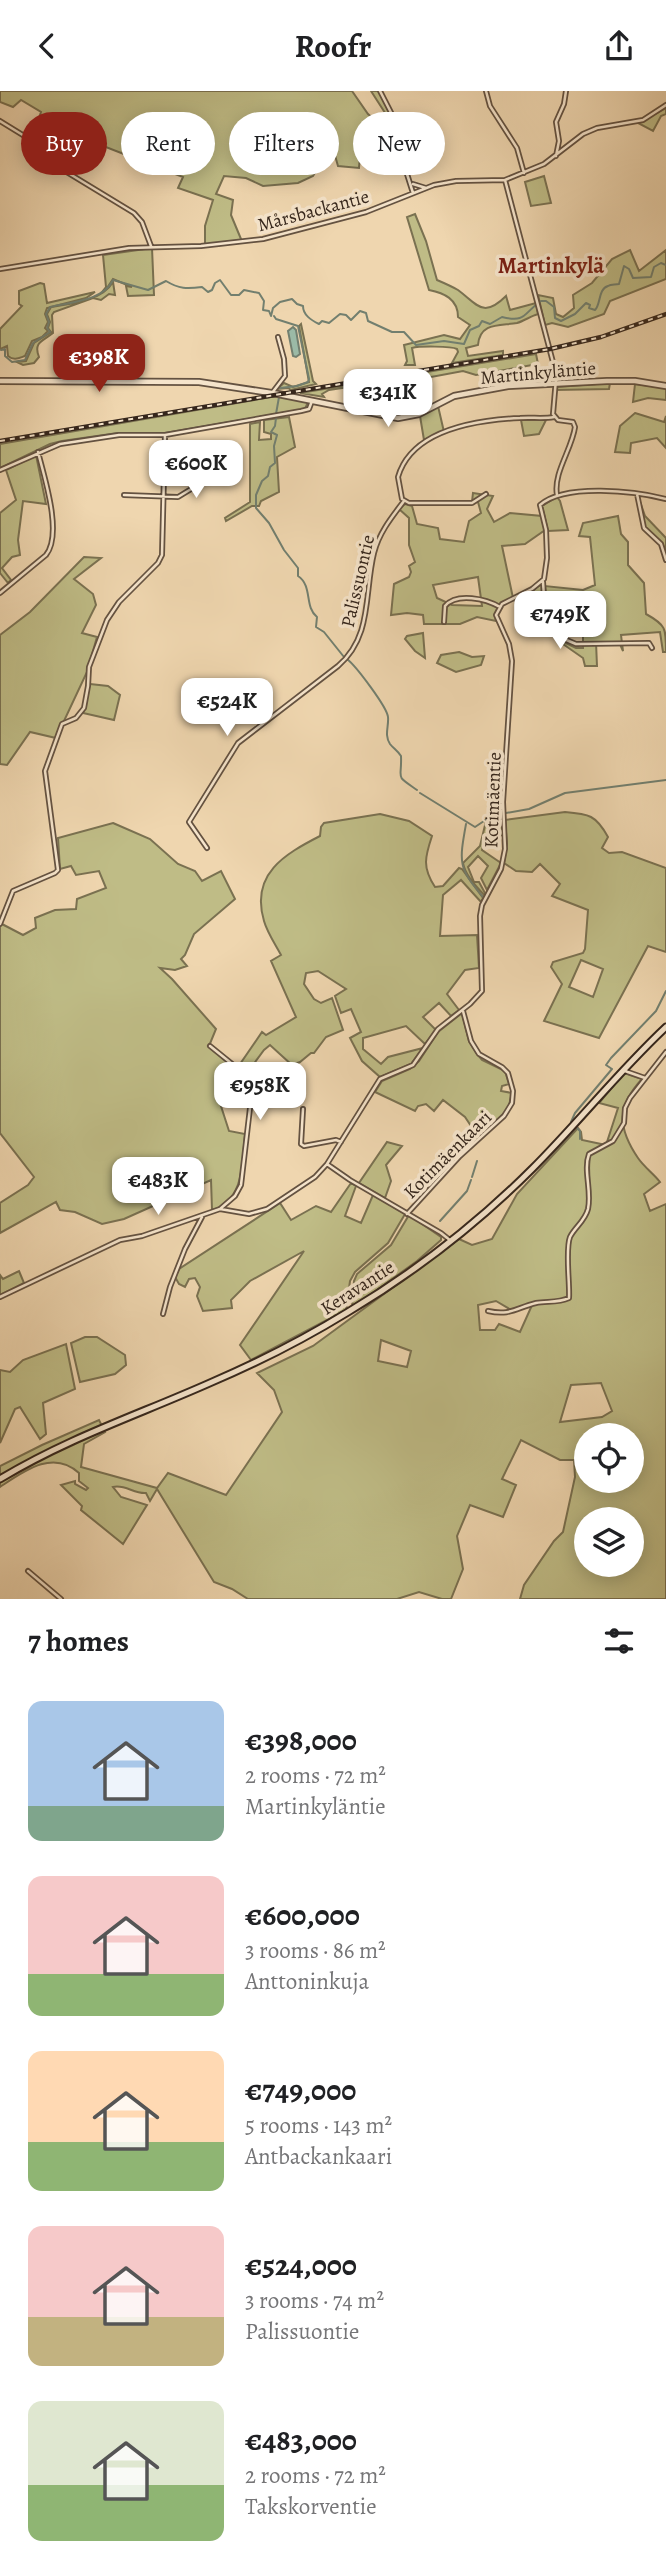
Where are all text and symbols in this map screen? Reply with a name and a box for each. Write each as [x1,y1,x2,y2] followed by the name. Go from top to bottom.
[295,24,371,68] text: Roofr
[28,27,66,65] icon: back
[600,27,638,65] icon: share
[21,112,107,175] chip: Buy
[121,112,215,175] chip: Rent
[229,112,339,175] chip: Filters
[353,112,445,175] chip: New
[254,184,372,238] street label: Mårsbackantie
[498,250,604,281] district label: Martinkylä
[50,335,148,394] pin: €398K
[69,341,129,372] text: €398K
[479,355,597,391] street label: Martinkyläntie
[339,369,437,429] pin: €341K
[359,376,417,407] text: €341K
[147,441,245,500] pin: €600K
[165,447,227,478] text: €600K
[335,532,381,630] street label: Palissuontie
[511,591,609,651] pin: €749K
[530,598,590,629] text: €749K
[178,679,276,738] pin: €524K
[197,685,257,716] text: €524K
[478,752,508,849] street label: Kotimäentie
[211,1063,309,1122] pin: €958K
[230,1069,290,1100] text: €958K
[398,1105,498,1205] street label: Kotimäenkaari
[109,1157,207,1217] pin: €483K
[128,1164,188,1195] text: €483K
[316,1254,399,1321] street label: Keravantie
[574,1423,644,1577] map controls
[574,1423,644,1493] button: locate
[574,1507,644,1577] button: layers
[28,1621,129,1661] text: 7 homes
[600,1622,638,1660] icon: filters
[245,1720,357,1760] text: €398,000
[84,1729,168,1813] icon: home
[245,1760,386,1791] text: 2 rooms · 72 m²
[245,1791,385,1822] text: Martinkyläntie
[245,1895,360,1935] text: €600,000
[84,1904,168,1988] icon: home
[245,1935,386,1966] text: 3 rooms · 86 m²
[245,1966,369,1997] text: Anttoninkuja
[245,2070,356,2110] text: €749,000
[84,2079,168,2163] icon: home
[245,2110,392,2141] text: 5 rooms · 143 m²
[245,2141,392,2172] text: Antbackankaari
[245,2245,357,2285] text: €524,000
[84,2254,168,2338] icon: home
[245,2285,384,2316] text: 3 rooms · 74 m²
[245,2316,359,2347] text: Palissuontie
[245,2420,357,2460] text: €483,000
[84,2429,168,2513] icon: home
[245,2460,386,2491] text: 2 rooms · 72 m²
[245,2491,377,2522] text: Takskorventie

